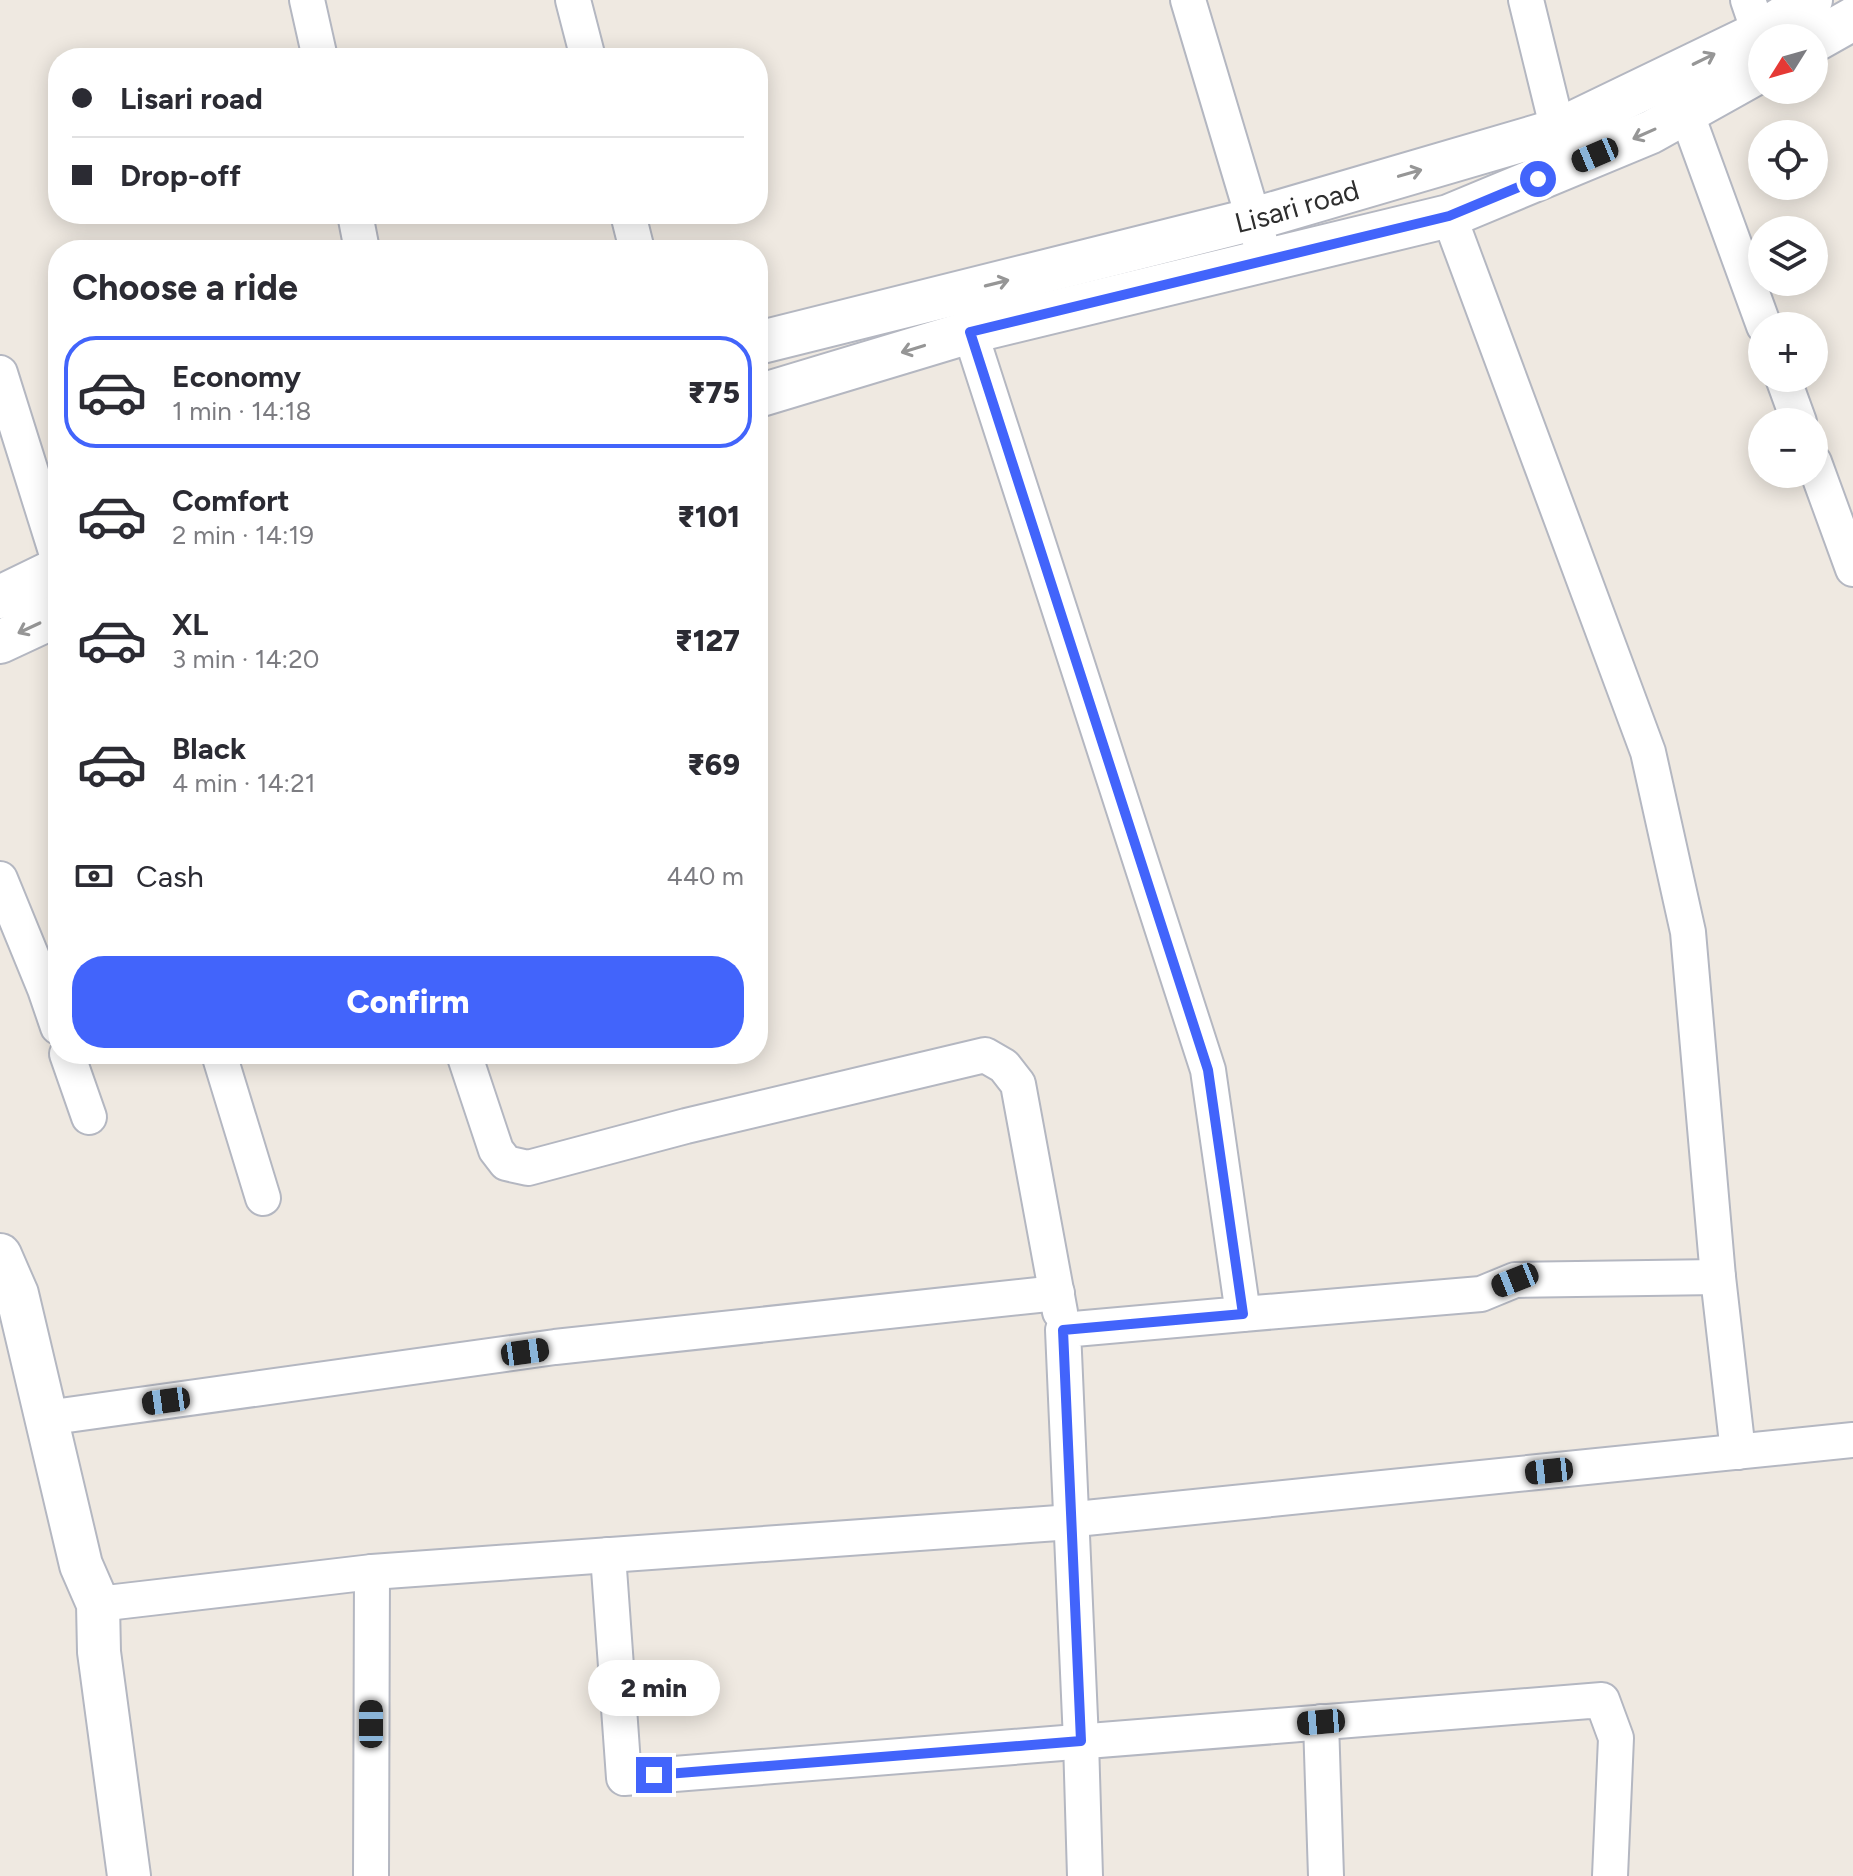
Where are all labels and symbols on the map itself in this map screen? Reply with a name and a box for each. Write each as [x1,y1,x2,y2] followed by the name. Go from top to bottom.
[1748,24,1828,104] north arrow
[1692,51,1716,66] one-way arrow
[1633,127,1657,142] one-way arrow
[1568,135,1622,175] car
[1520,161,1556,197] route start
[1397,165,1423,180] one-way arrow
[1231,172,1363,240] street label: Lisari road
[983,275,1009,290] one-way arrow
[901,342,927,357] one-way arrow
[17,621,41,636] one-way arrow
[1488,1260,1542,1300] car
[500,1337,550,1367] car
[141,1386,191,1416] car
[1524,1457,1574,1485] car
[588,1659,720,1715] callout: 2 min
[359,1700,383,1748] car
[1296,1708,1346,1736] car
[636,1757,672,1793] route end

